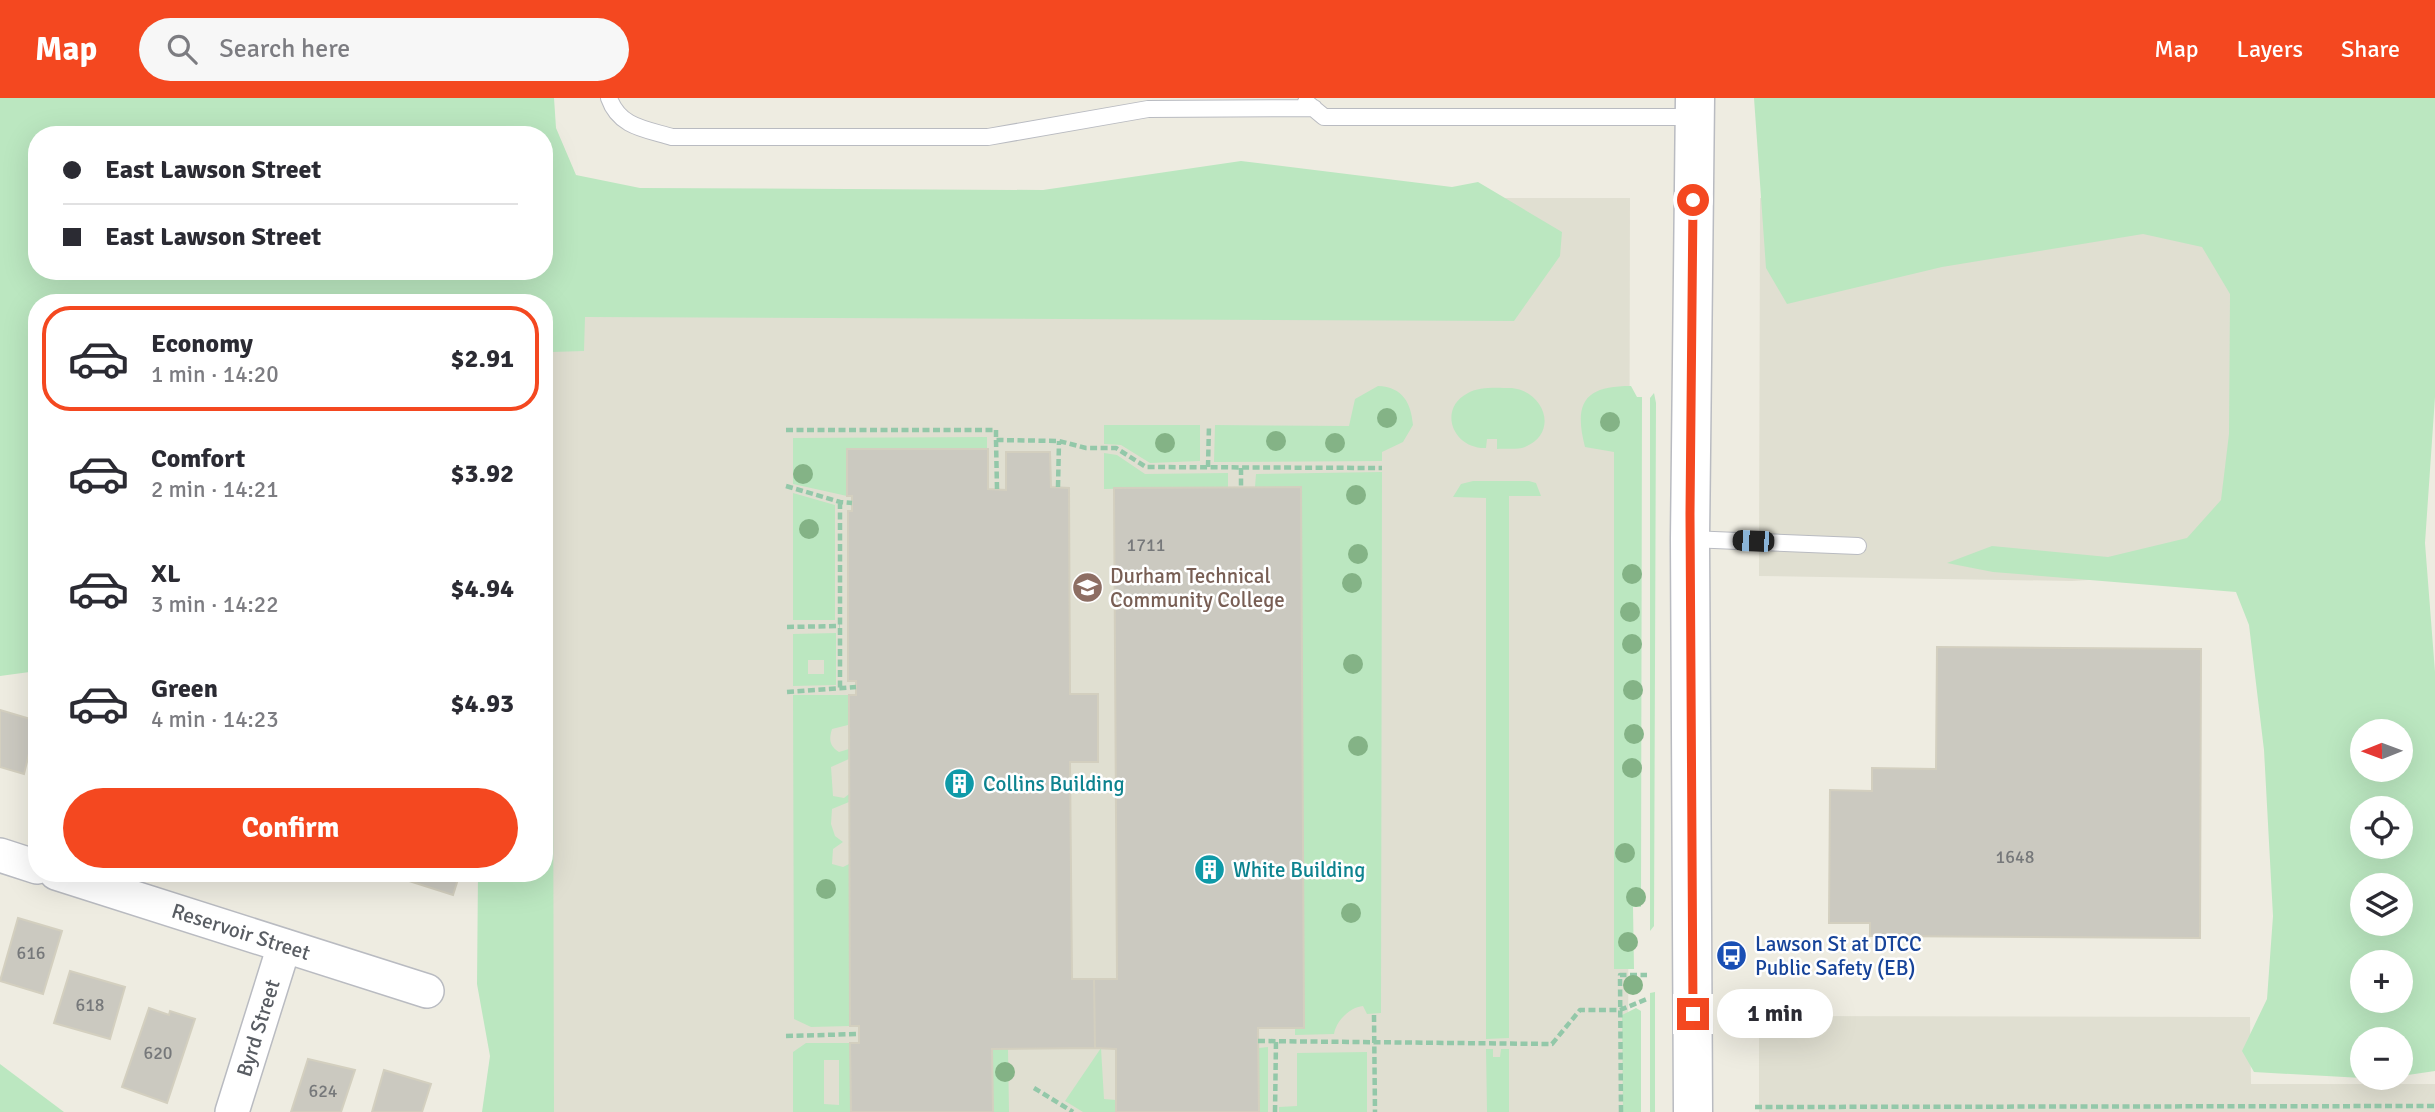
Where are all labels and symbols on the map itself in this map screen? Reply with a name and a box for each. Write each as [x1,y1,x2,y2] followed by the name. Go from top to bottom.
[1677,184,1709,216] route start
[1732,530,1775,552] car
[1127,534,1165,556] house number: 1711
[1110,563,1285,613] place label: Durham Technical Community College
[1070,571,1104,605] school or university icon: Durham Technical Community College
[2350,719,2413,782] north arrow
[943,767,977,801] building icon: Collins Building
[983,771,1125,797] place label: Collins Building
[1996,846,2034,868] house number: 1648
[1193,853,1227,887] building icon: White Building
[1233,857,1365,883] place label: White Building
[168,898,313,966] street label: Reservoir Street
[1755,931,1922,981] place label: Lawson St at DTCC Public Safety (EB)
[1715,939,1749,973] bus stop icon: Lawson St at DTCC Public Safety (EB)
[16,942,46,964] house number: 616
[231,976,286,1080] street label: Byrd Street
[1718,990,1833,1038] callout: 1 min
[75,994,105,1016] house number: 618
[1677,998,1709,1030] route end
[143,1042,173,1064] house number: 620
[308,1080,338,1102] house number: 624

